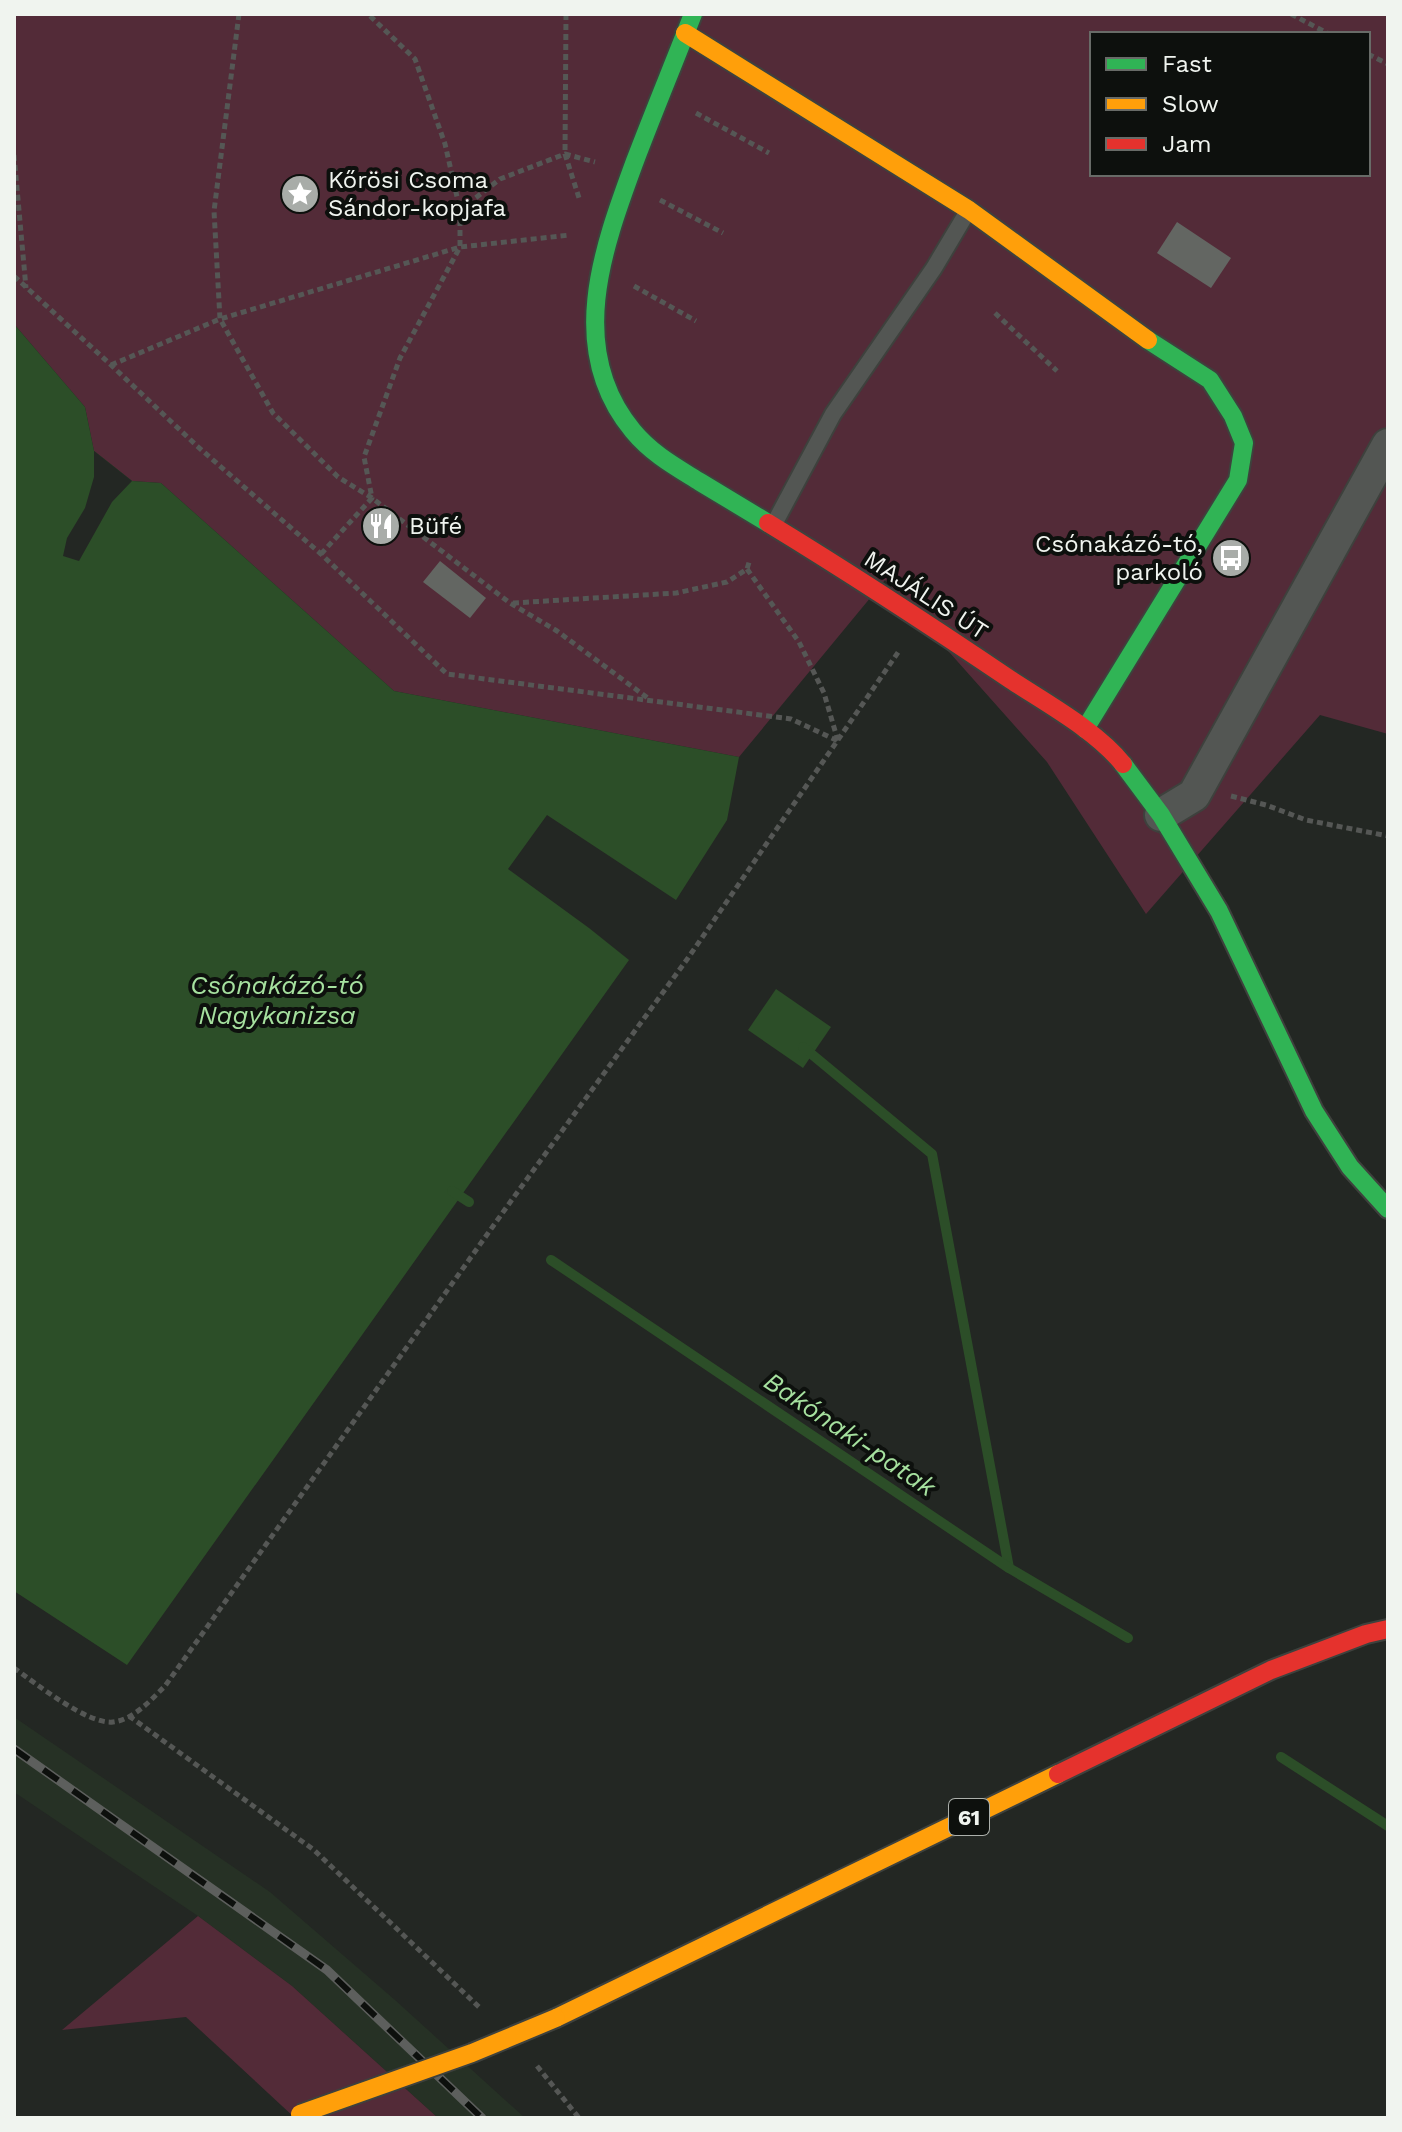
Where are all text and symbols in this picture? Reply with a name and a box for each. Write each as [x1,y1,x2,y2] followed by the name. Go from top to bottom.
[1090,32,1370,176] legend
[1162,50,1212,78] text: Fast
[1162,90,1219,118] text: Slow
[1162,130,1212,158] text: Jam
[328,166,506,222] place label: Kőrösi Csoma Sándor-kopjafa
[279,173,321,215] place icon: Kőrösi Csoma Sándor-kopjafa
[360,505,402,547] restaurant icon: Büfé
[409,512,462,540] place label: Büfé
[1035,530,1203,586] place label: Csónakázó-tó, parkoló
[1210,537,1252,579] bus stop icon: Csónakázó-tó, parkoló
[859,545,993,645] street label: MAJÁLIS ÚT
[190,970,364,1030] water label: Csónakázó-tó Nagykanizsa
[759,1366,942,1503] water label: Bakónaki-patak
[949,1799,989,1835] road number: 61

